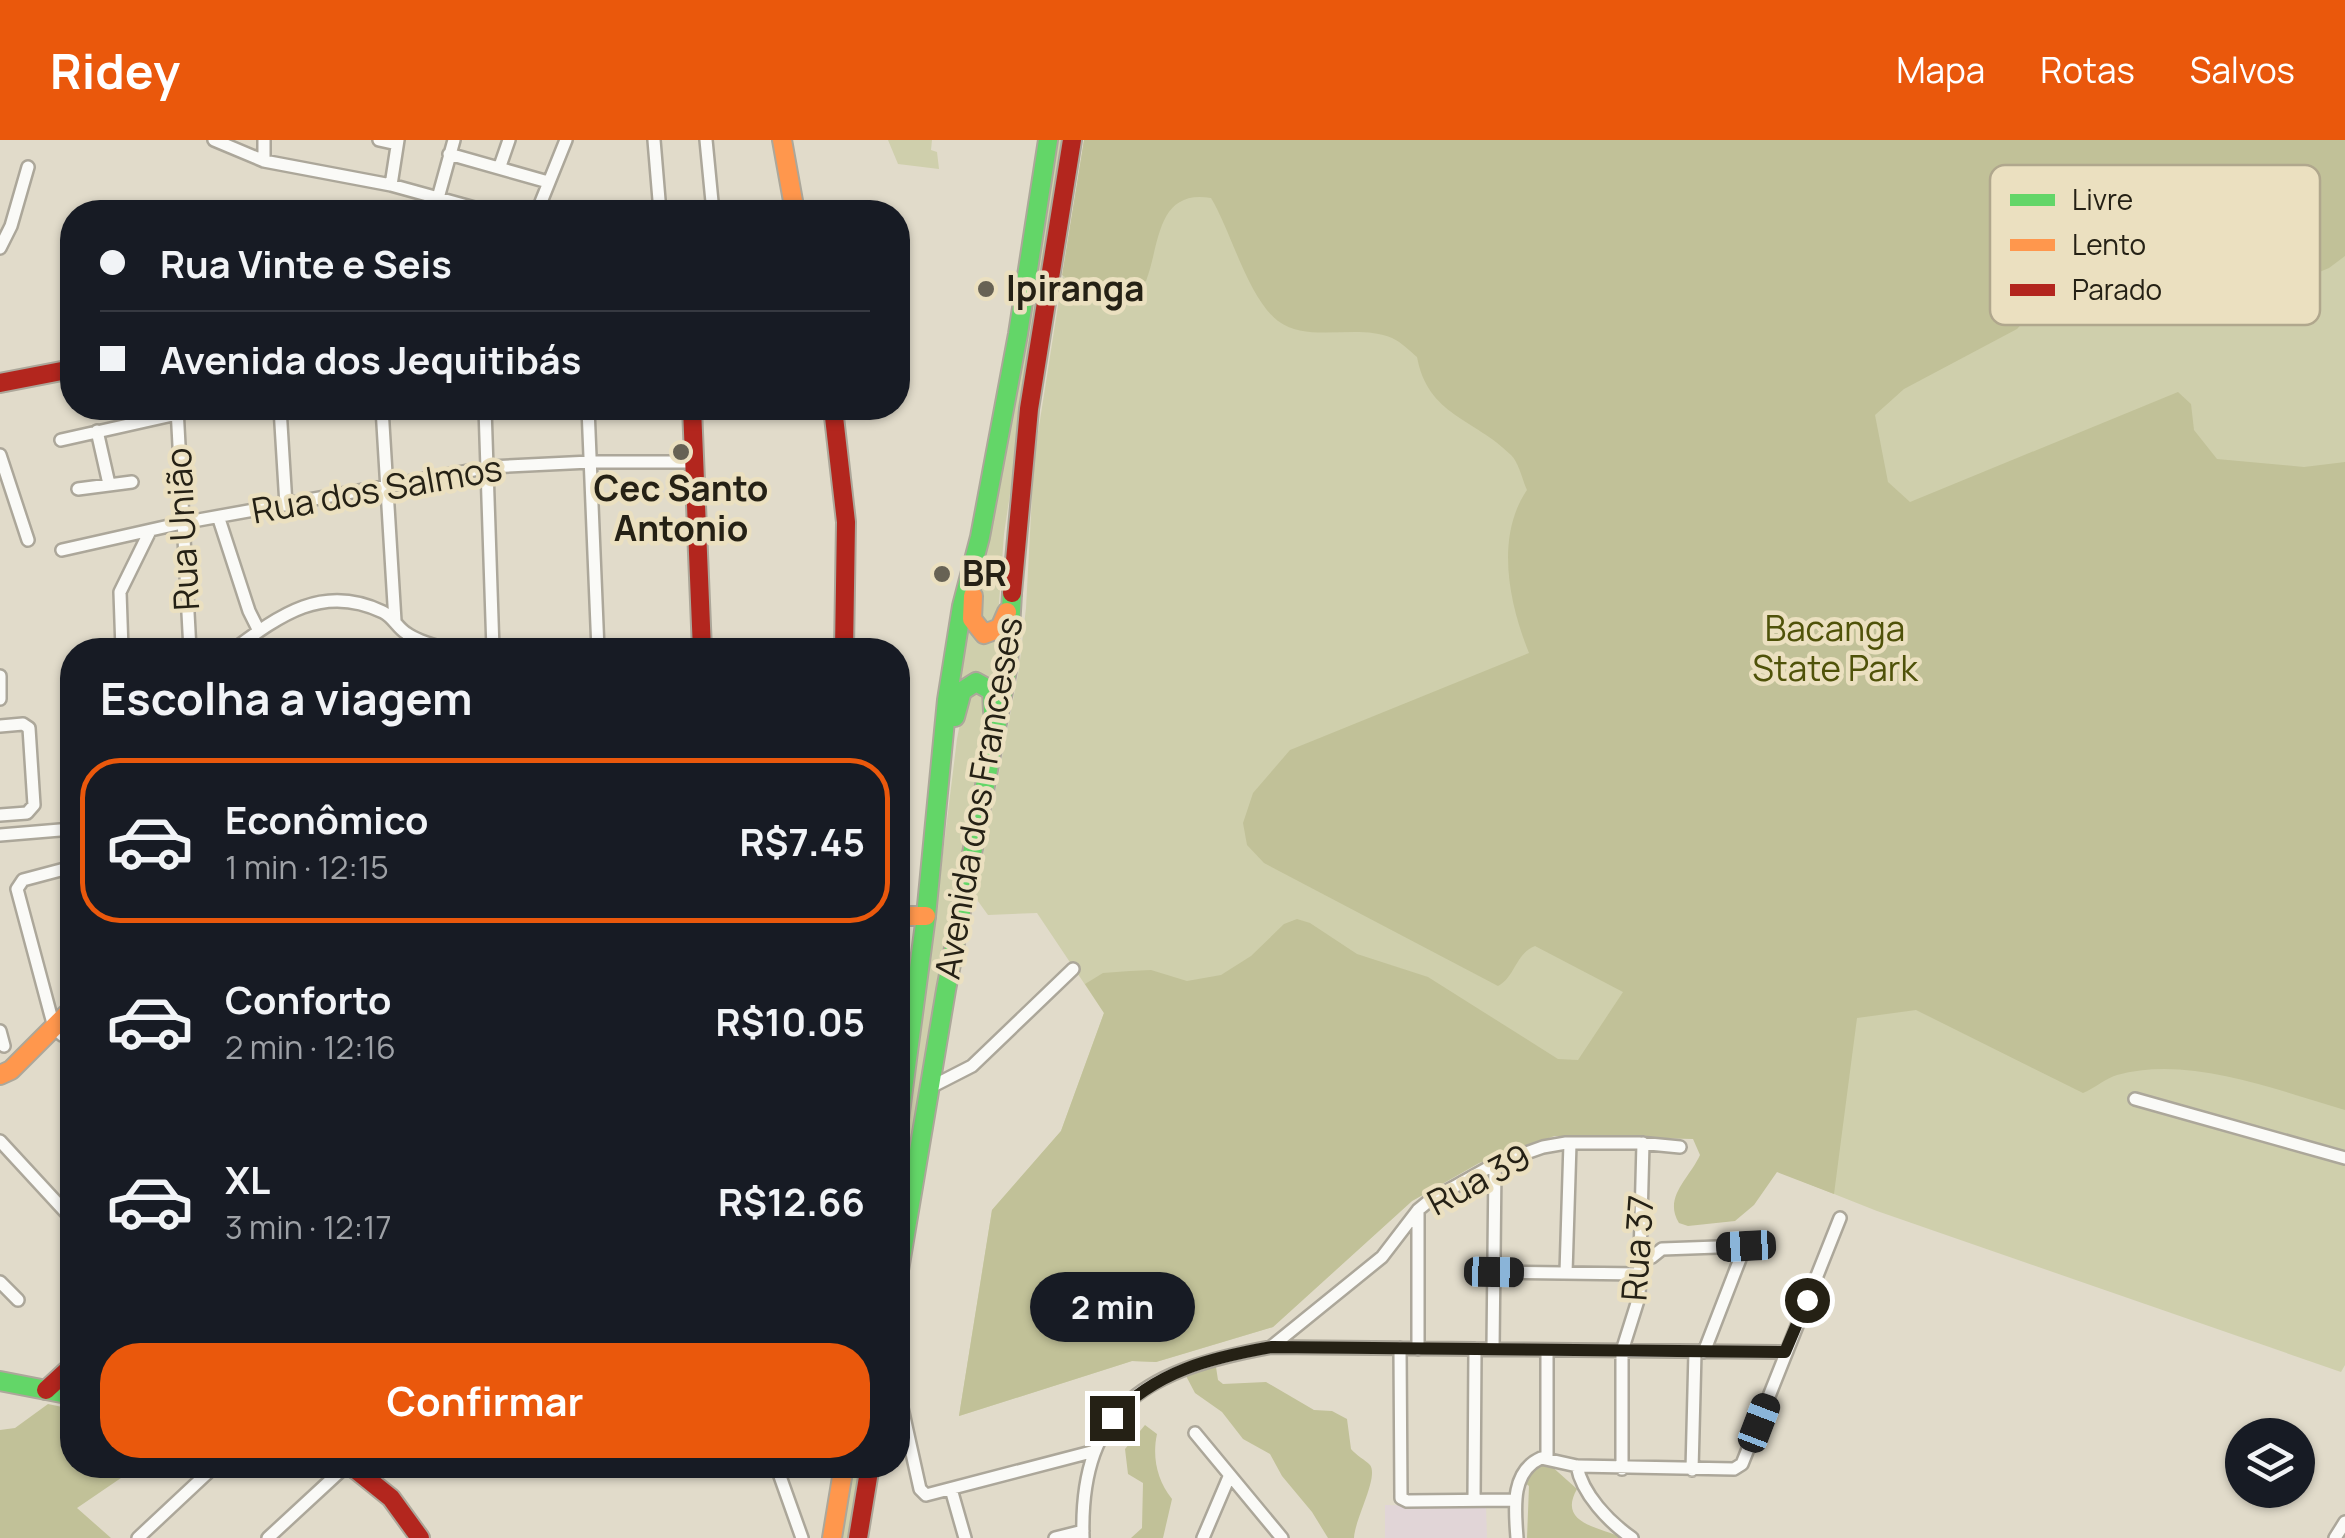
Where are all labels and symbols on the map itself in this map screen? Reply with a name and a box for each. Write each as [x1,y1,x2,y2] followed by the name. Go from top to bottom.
[1990,165,2320,325] legend
[2072,180,2133,218] text: Livre
[2072,225,2146,263] text: Lento
[1006,264,1145,312] place label: Ipiranga
[2072,270,2162,308] text: Parado
[975,278,997,300] marker: Ipiranga
[670,441,692,463] marker: Cec Santo Antonio
[248,443,506,535] street label: Rua dos Salmos
[154,446,210,612] street label: Rua União
[594,464,768,552] place label: Cec Santo Antonio
[962,549,1007,597] place label: BR
[931,563,953,585] marker: BR
[1752,604,1919,692] park label: Bacanga State Park
[923,613,1033,983] street label: Avenida dos Franceses
[1419,1132,1539,1226] street label: Rua 39
[1609,1193,1665,1303] street label: Rua 37
[1715,1229,1777,1263] car
[1464,1256,1524,1288] car
[1030,1273,1194,1343] callout: 2 min
[1785,1278,1830,1323] route start
[1734,1390,1784,1456] car
[1090,1396,1135,1441] route end

